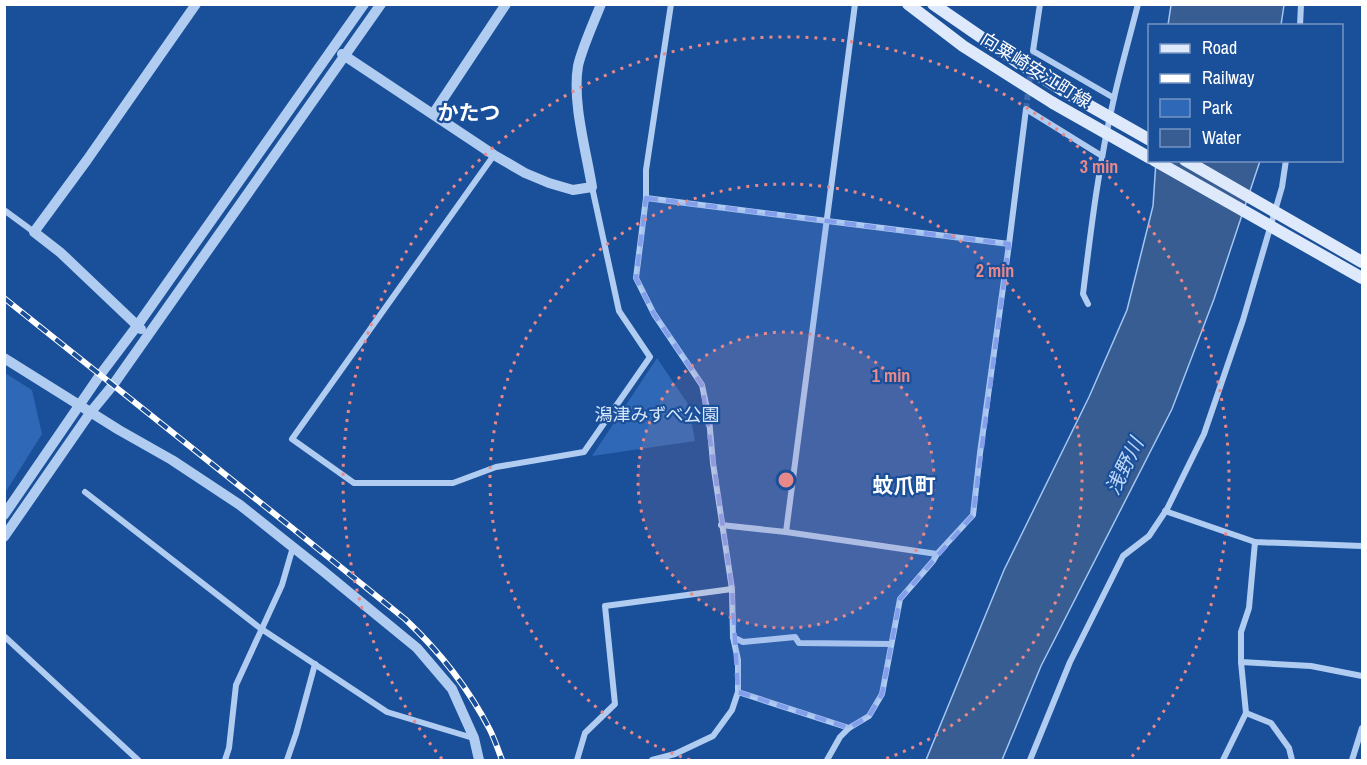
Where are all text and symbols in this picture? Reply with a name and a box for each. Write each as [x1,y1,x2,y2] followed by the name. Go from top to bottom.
[1148,24,1343,162] legend
[976,26,1096,114] street label: 向粟崎安江町線
[1202,35,1237,60] text: Road
[1202,65,1255,90] text: Railway
[1202,95,1233,120] text: Park
[438,98,501,127] district label: かたつ
[1202,125,1241,150] text: Water
[1080,154,1118,179] text: 3 min
[976,258,1014,283] text: 2 min
[872,363,910,388] text: 1 min
[594,402,720,427] park label: 潟津みずべ公園
[1099,431,1150,499] water label: 浅野川
[776,470,796,490] centre of rings
[873,471,936,500] district label: 蚊爪町

